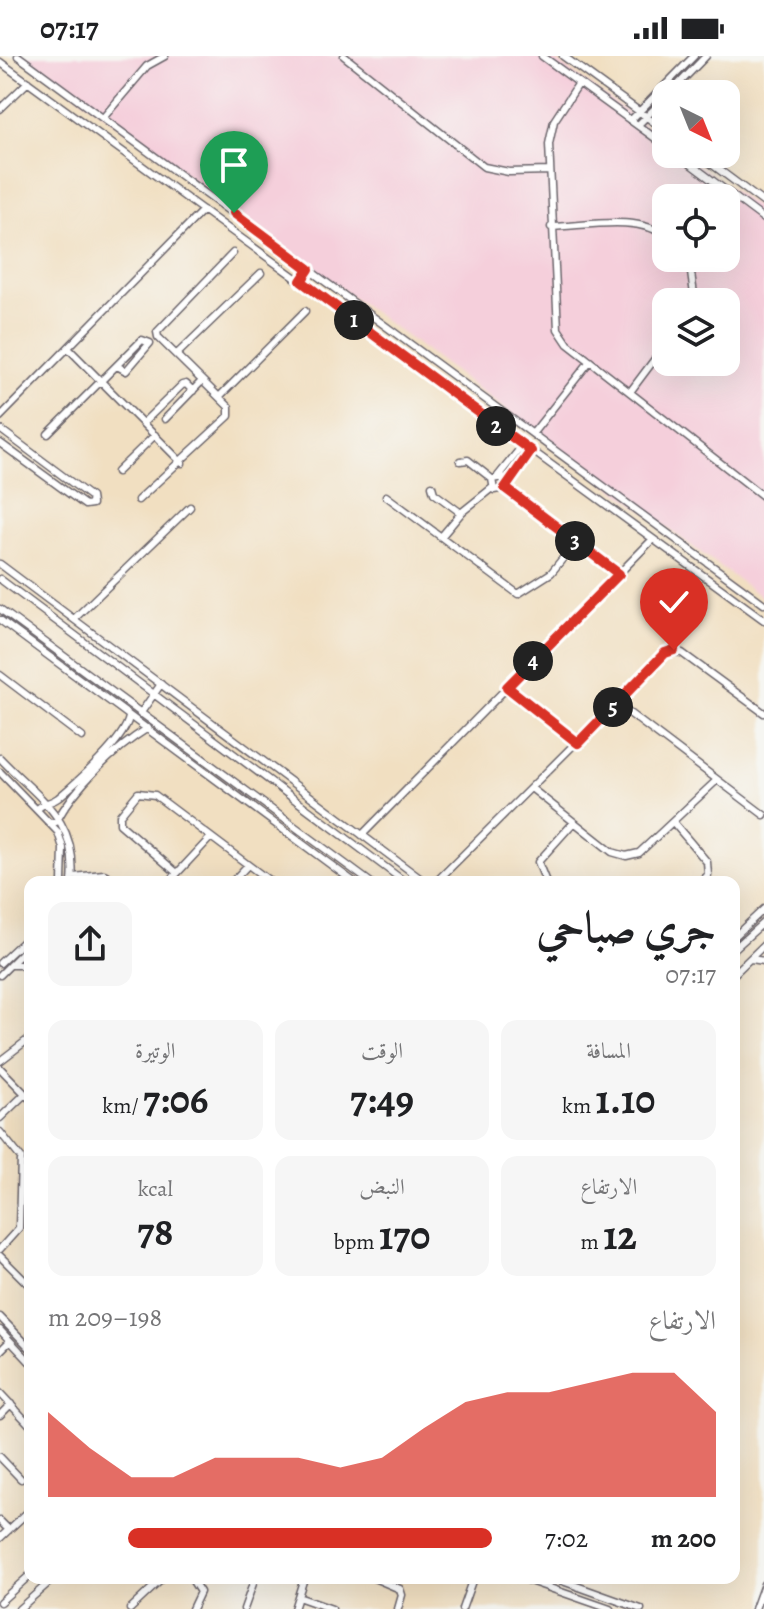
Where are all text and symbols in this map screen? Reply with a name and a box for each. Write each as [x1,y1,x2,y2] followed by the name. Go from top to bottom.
[40,8,99,48] text: 07:17
[652,80,740,168] north arrow
[652,80,740,376] map controls
[200,131,268,213] pin
[212,143,256,187] icon: arrive
[652,184,740,272] button: locate
[652,288,740,376] button: layers
[334,300,374,340] pin: 1
[350,305,358,335] text: 1
[476,406,516,446] pin: 2
[491,411,501,441] text: 2
[555,521,595,561] pin: 3
[570,526,580,556] text: 3
[640,568,708,650] pin
[652,580,696,624] icon: check
[513,641,553,681] pin: 4
[528,646,538,676] text: 4
[593,687,633,727] pin: 5
[608,692,618,722] text: 5
[537,897,716,957] text: جري صباحي
[48,902,132,986] button: share
[665,957,716,992] text: 07:17
[135,1036,176,1066] text: الوتيرة
[361,1036,403,1066] text: الوقت
[586,1036,631,1066] text: المسافة
[143,1072,208,1127] text: 7:06
[350,1072,414,1127] text: 7:49
[596,1072,655,1127] text: 1.10
[102,1091,143,1121] text: /km
[562,1091,596,1121] text: km
[359,1172,405,1202] text: النبض
[580,1172,637,1202] text: الارتفاع
[138,1174,173,1204] text: kcal
[137,1204,173,1259] text: 78
[379,1208,431,1263] text: 170
[603,1208,637,1263] text: 12
[334,1227,379,1257] text: bpm
[581,1227,603,1257] text: m
[48,1300,162,1335] text: 198–209 m
[649,1303,716,1338] text: الارتفاع
[545,1521,588,1556] text: 7:02
[651,1521,716,1556] text: 200 m

